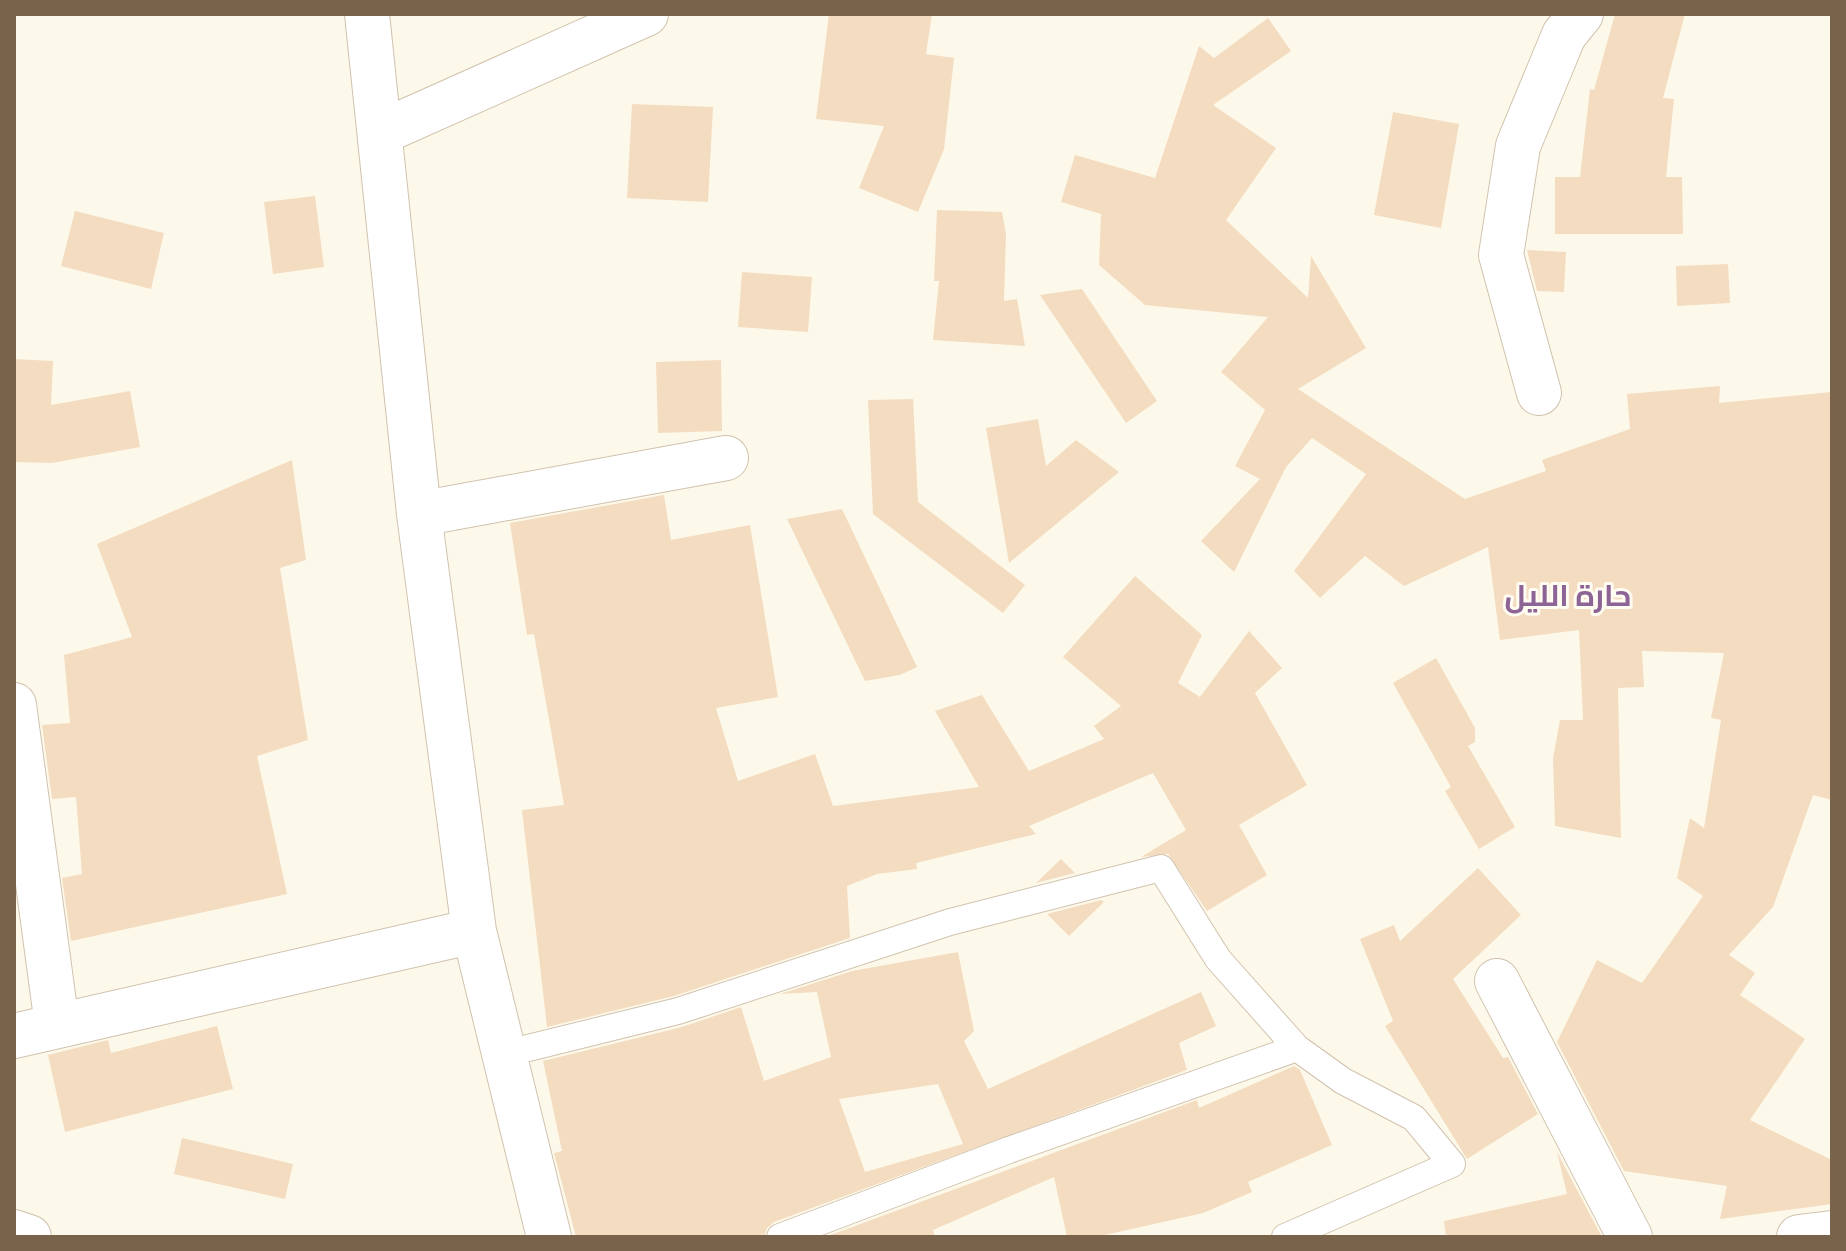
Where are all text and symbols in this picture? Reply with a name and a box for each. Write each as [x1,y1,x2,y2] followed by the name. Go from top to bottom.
[1505,575,1631,615] district label: حارة الليل

